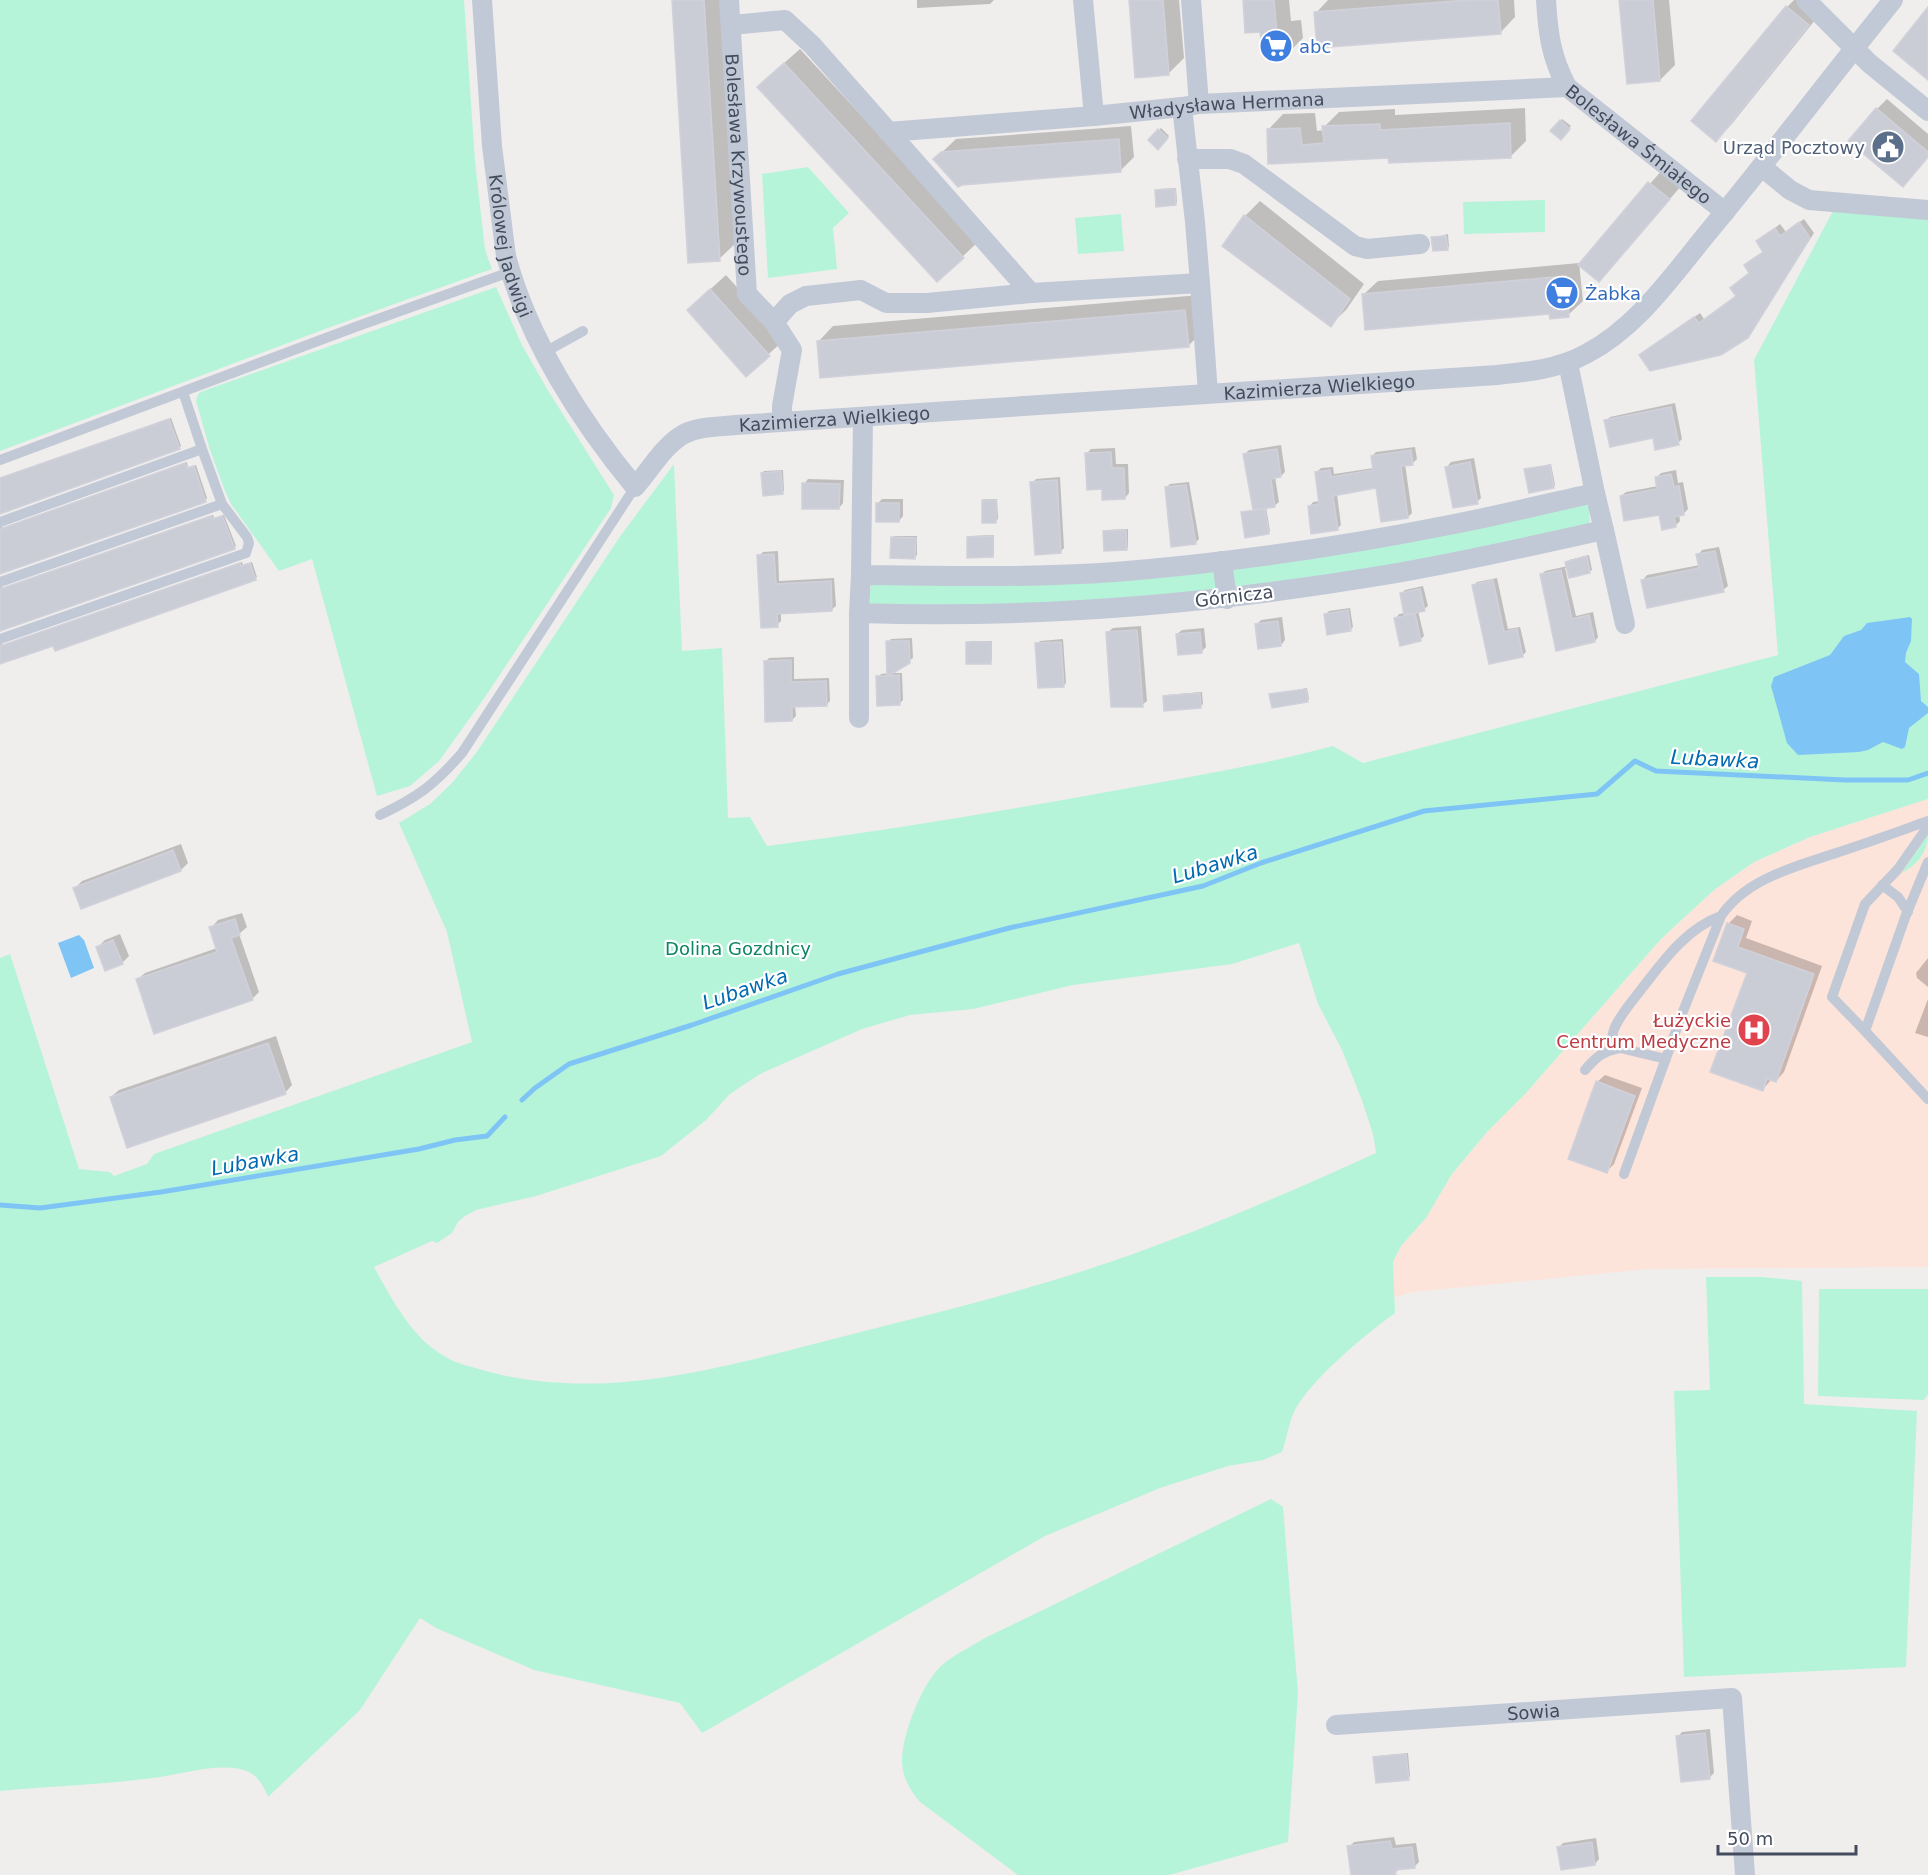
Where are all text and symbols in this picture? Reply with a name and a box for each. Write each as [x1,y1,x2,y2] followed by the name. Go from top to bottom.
[1258,28,1294,64] supermarket icon: abc
[1299,36,1331,57] place label: abc
[722,53,756,277] street label: Bolesława Krzywoustego
[1562,80,1716,208] street label: Bolesława Śmiałego
[1128,88,1325,123] street label: Władysława Hermana
[1870,129,1906,165] public building icon: Urząd Pocztowy
[1723,137,1865,158] place label: Urząd Pocztowy
[485,173,537,320] street label: Królowej Jadwigi
[1544,275,1580,311] supermarket icon: Żabka
[1585,283,1641,304] place label: Żabka
[1223,370,1416,403] street label: Kazimierza Wielkiego
[738,402,931,435] street label: Kazimierza Wielkiego
[1194,581,1274,611] street label: Górnicza
[1670,745,1760,773] water label: Lubawka
[1169,840,1261,888] water label: Lubawka
[665,938,811,959] park label: Dolina Gozdnicy
[699,963,791,1015] water label: Lubawka
[1556,1010,1731,1052] place label: Łużyckie Centrum Medyczne
[1736,1012,1772,1048] hospital icon: Łużyckie Centrum Medyczne
[209,1141,301,1181] water label: Lubawka
[1506,1699,1561,1724] street label: Sowia
[1718,1818,1856,1856] scale bar
[1727,1828,1773,1849] text: 50 m

